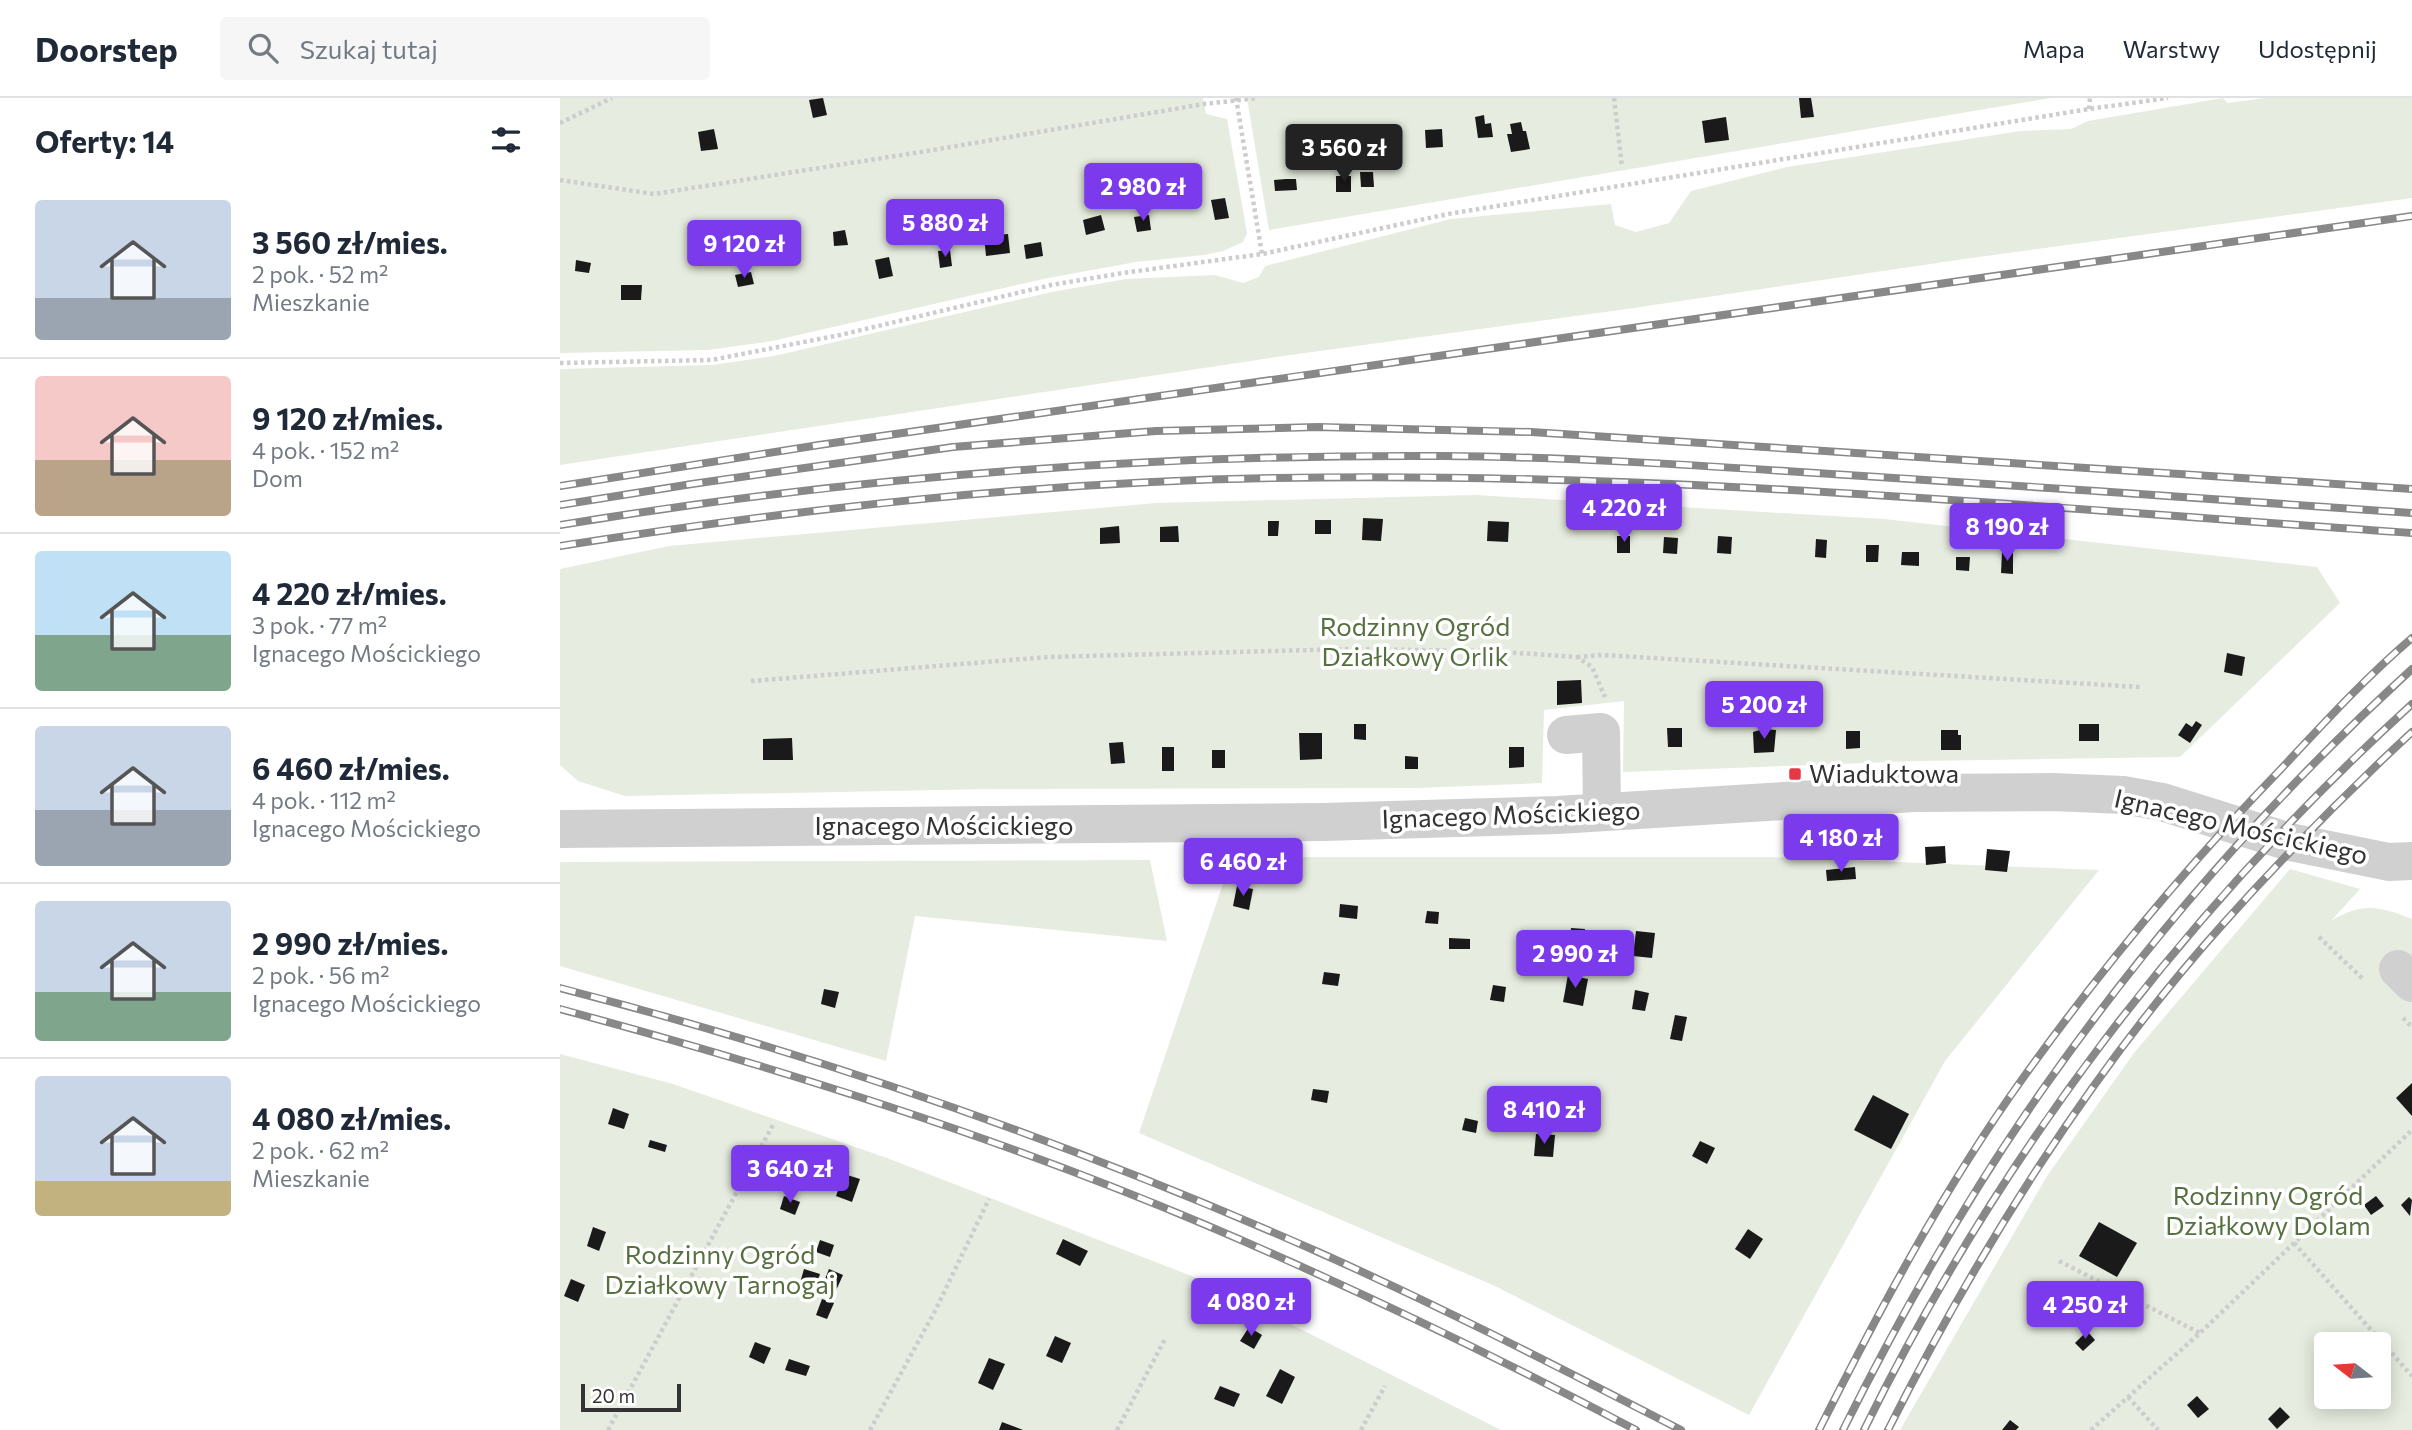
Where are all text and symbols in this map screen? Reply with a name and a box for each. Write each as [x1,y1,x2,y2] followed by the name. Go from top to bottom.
[220,17,710,80] search box
[35,28,178,69] text: Doorstep
[244,29,282,67] icon: search
[300,33,438,64] text: Szukaj tutaj
[2023,34,2085,63] text: Mapa
[2123,34,2220,63] text: Warstwy
[2258,34,2377,63] text: Udostępnij
[487,121,525,159] icon: filters
[35,122,174,159] text: Oferty: 14
[1272,125,1416,184] pin: 3 560 zł
[1301,133,1387,161] text: 3 560 zł
[1071,164,1215,223] pin: 2 980 zł
[1100,172,1186,200] text: 2 980 zł
[873,200,1017,259] pin: 5 880 zł
[902,208,988,236] text: 5 880 zł
[672,220,816,280] pin: 9 120 zł
[252,223,448,260] text: 3 560 zł/mies.
[91,228,175,312] icon: home
[703,229,785,257] text: 9 120 zł
[252,260,388,288] text: 2 pok. · 52 m²
[252,288,370,316] text: Mieszkanie
[252,399,443,436] text: 9 120 zł/mies.
[91,404,175,488] icon: home
[252,436,399,464] text: 4 pok. · 152 m²
[252,464,303,492] text: Dom
[1552,484,1696,544] pin: 4 220 zł
[1582,493,1666,521] text: 4 220 zł
[1935,504,2079,563] pin: 8 190 zł
[1966,512,2048,540] text: 8 190 zł
[252,574,447,611] text: 4 220 zł/mies.
[91,579,175,663] icon: home
[1320,610,1510,671] park label: Rodzinny Ogród Działkowy Orlik
[252,611,387,639] text: 3 pok. · 77 m²
[252,639,481,667] text: Ignacego Mościckiego
[1692,682,1836,741] pin: 5 200 zł
[1721,690,1807,718] text: 5 200 zł
[252,749,450,786] text: 6 460 zł/mies.
[91,754,175,838] icon: home
[1809,757,1959,788] place label: Wiaduktowa
[1787,766,1803,782] marker: Wiaduktowa
[2112,781,2371,870] street label: Ignacego Mościckiego
[252,786,396,814] text: 4 pok. · 112 m²
[1381,793,1641,834] street label: Ignacego Mościckiego
[815,809,1073,840] street label: Ignacego Mościckiego
[252,814,481,842] text: Ignacego Mościckiego
[1769,814,1913,874] pin: 4 180 zł
[1800,823,1882,851] text: 4 180 zł
[1171,838,1315,898] pin: 6 460 zł
[1200,847,1286,875] text: 6 460 zł
[252,924,448,961] text: 2 990 zł/mies.
[91,929,175,1013] icon: home
[1503,930,1647,990] pin: 2 990 zł
[1532,939,1618,967] text: 2 990 zł
[252,961,390,989] text: 2 pok. · 56 m²
[252,989,481,1017] text: Ignacego Mościckiego
[1472,1086,1616,1146] pin: 8 410 zł
[1503,1095,1585,1123] text: 8 410 zł
[252,1099,451,1136] text: 4 080 zł/mies.
[91,1104,175,1188] icon: home
[252,1136,389,1164] text: 2 pok. · 62 m²
[718,1146,862,1205] pin: 3 640 zł
[747,1154,833,1182] text: 3 640 zł
[252,1164,370,1192] text: Mieszkanie
[2165,1179,2371,1240] park label: Rodzinny Ogród Działkowy Dolam
[605,1238,835,1299] park label: Rodzinny Ogród Działkowy Tarnogaj
[1179,1278,1323,1338] pin: 4 080 zł
[2013,1282,2157,1341] pin: 4 250 zł
[1207,1287,1295,1315] text: 4 080 zł
[2043,1290,2127,1318] text: 4 250 zł
[2314,1332,2390,1409] north arrow
[2314,1332,2391,1409] map controls
[581,1381,681,1413] scale bar
[592,1384,635,1407] text: 20 m

